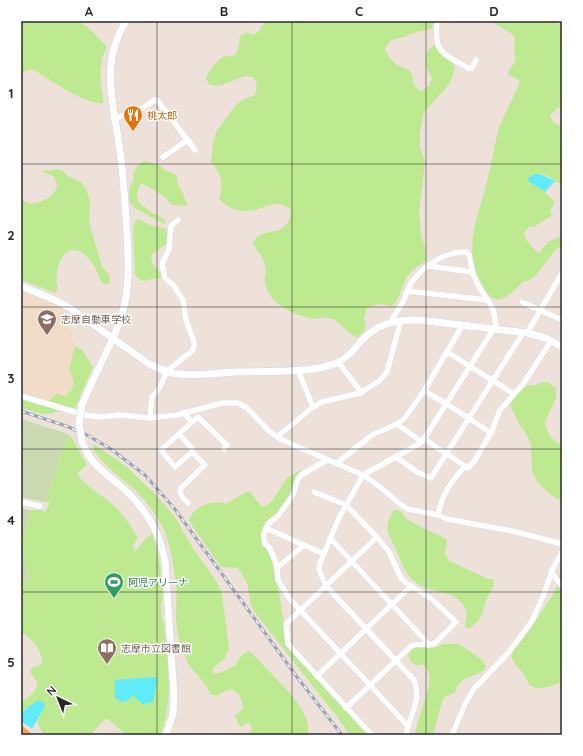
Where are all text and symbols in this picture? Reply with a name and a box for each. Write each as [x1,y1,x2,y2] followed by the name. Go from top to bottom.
[85,3,94,19] text: A
[220,3,228,19] text: B
[355,3,363,19] text: C
[489,3,499,19] text: D
[8,85,14,101] text: 1
[122,104,144,132] restaurant icon: 桃太郎
[147,109,177,122] place label: 桃太郎
[7,227,15,243] text: 2
[36,308,58,336] school or university icon: 志摩自動車学校
[61,313,131,326] place label: 志摩自動車学校
[8,370,15,386] text: 3
[7,512,15,528] text: 4
[103,571,125,599] sports icon: 阿児アリーナ
[128,576,188,589] place label: 阿児アリーナ
[96,637,118,665] library icon: 志摩市立図書館
[121,642,191,655] place label: 志摩市立図書館
[7,654,15,670] text: 5
[38,678,78,718] north arrow
[43,683,59,699] text: N

